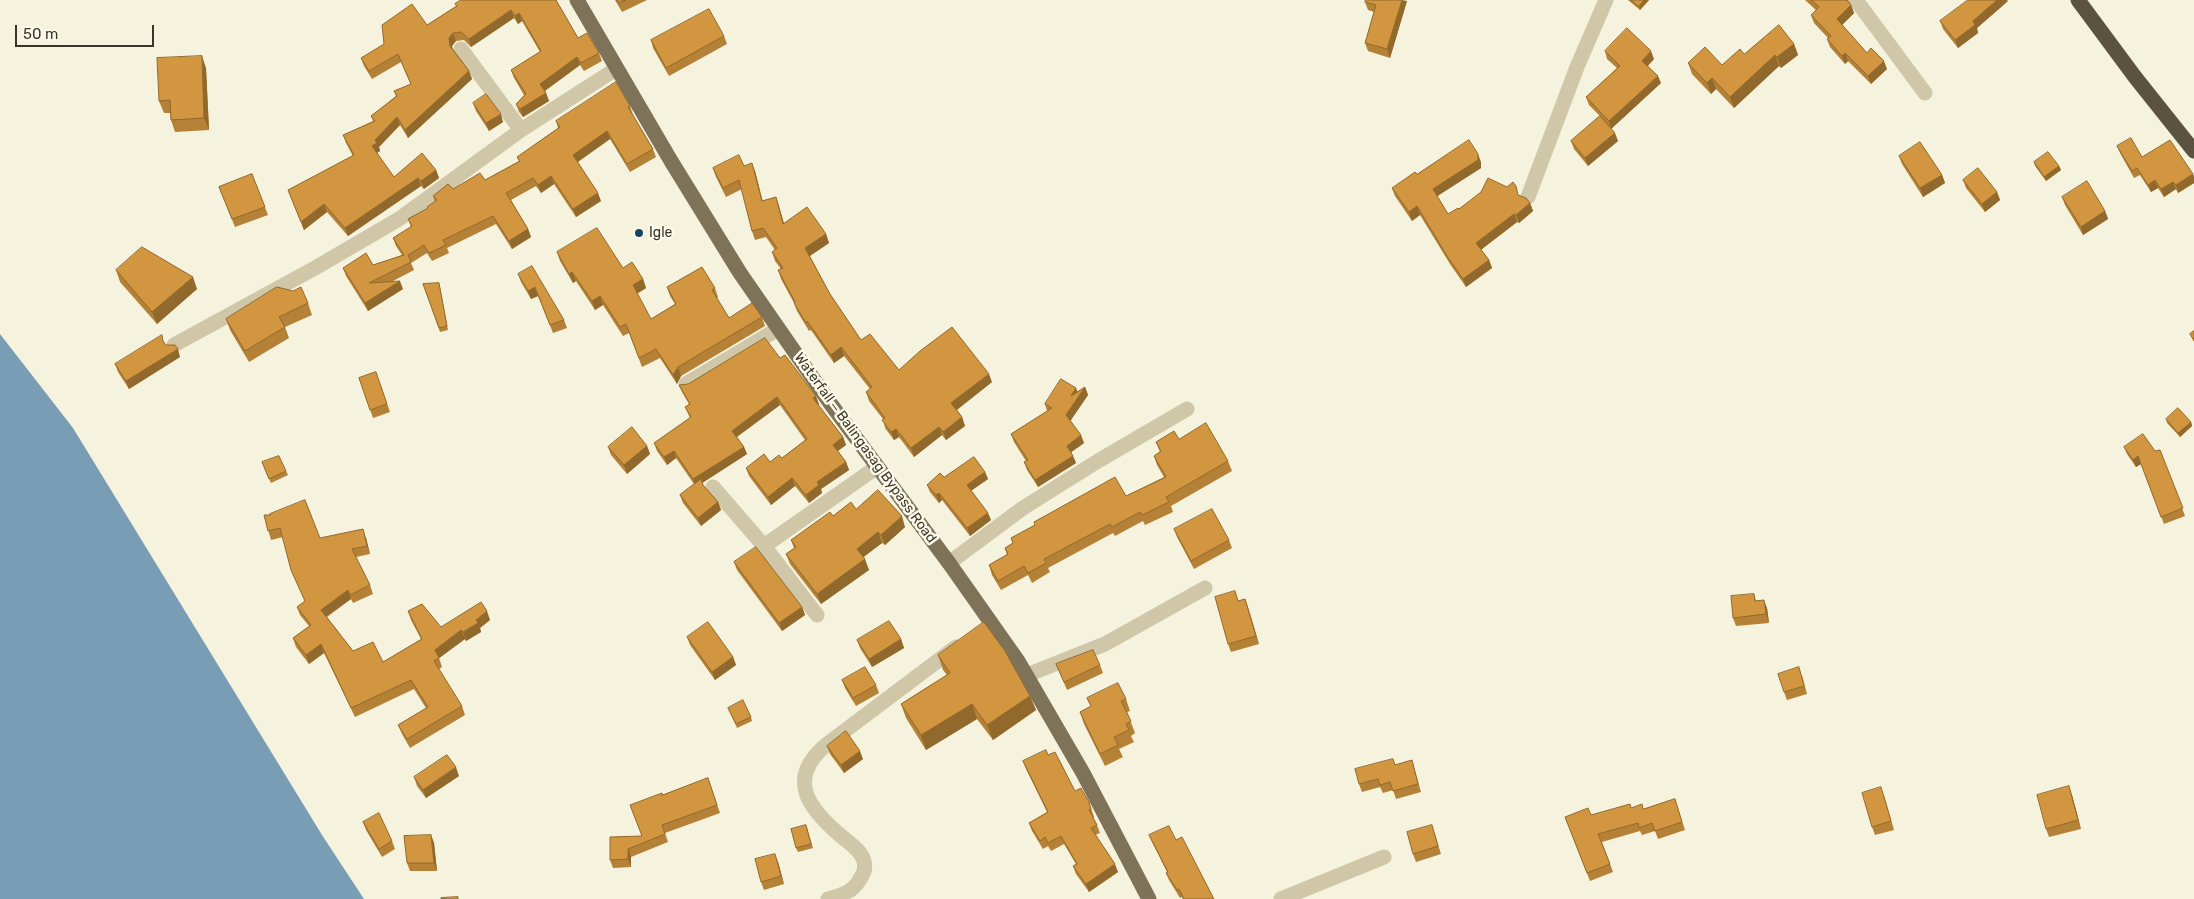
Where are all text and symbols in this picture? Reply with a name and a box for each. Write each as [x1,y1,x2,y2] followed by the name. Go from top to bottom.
[18,15,156,47] scale bar
[23,25,58,43] text: 50 m
[649,225,672,241] place label: Igle
[633,227,645,239] marker: Igle
[790,350,940,546] street label: Waterfall ‒ Balingasag Bypass Road

